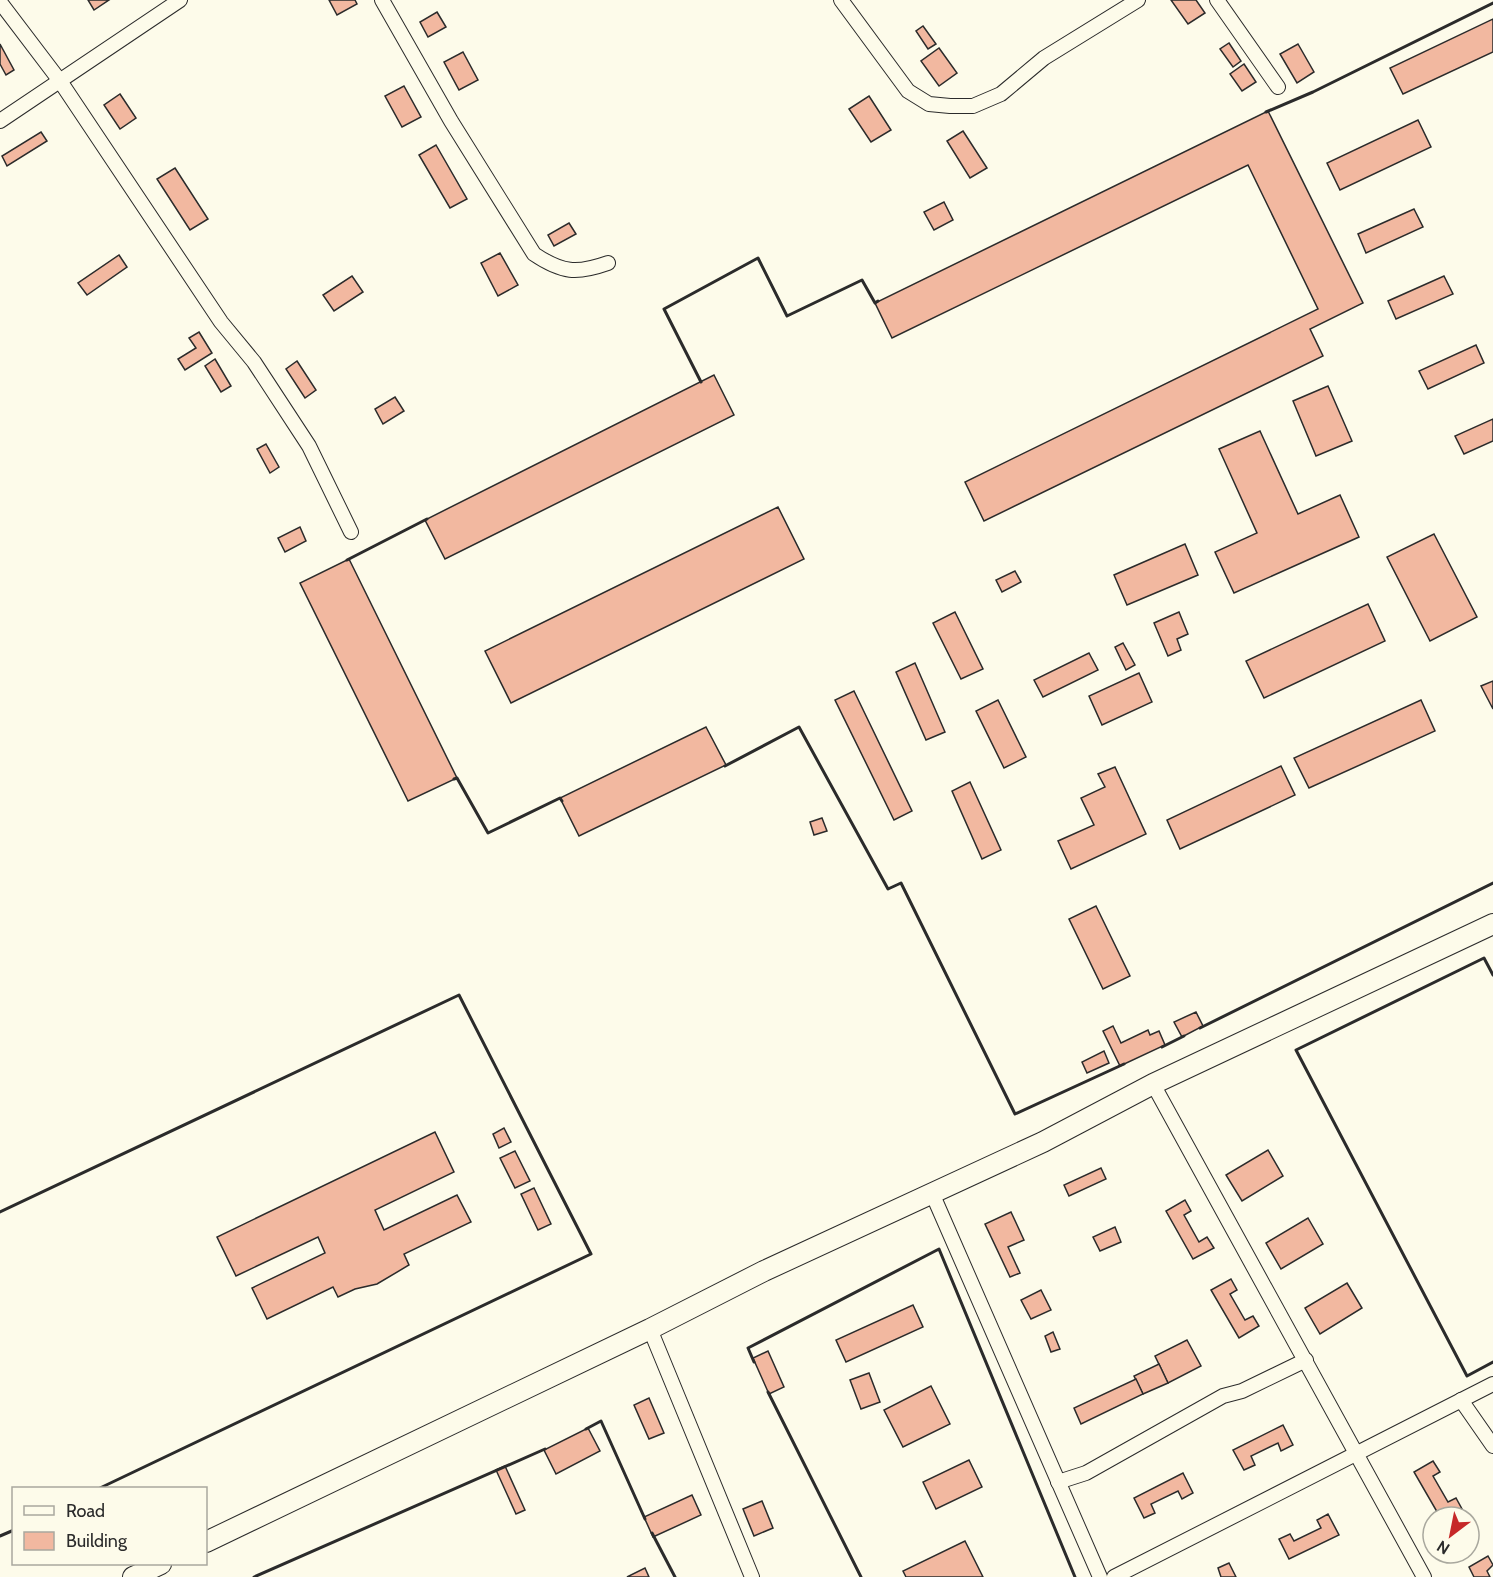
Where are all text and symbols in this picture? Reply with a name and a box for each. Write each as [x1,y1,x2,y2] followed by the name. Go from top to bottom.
[12,1487,207,1565] legend
[66,1500,105,1522] text: Road
[1421,1505,1481,1565] north arrow
[66,1530,128,1552] text: Building
[1433,1536,1453,1558] text: N

